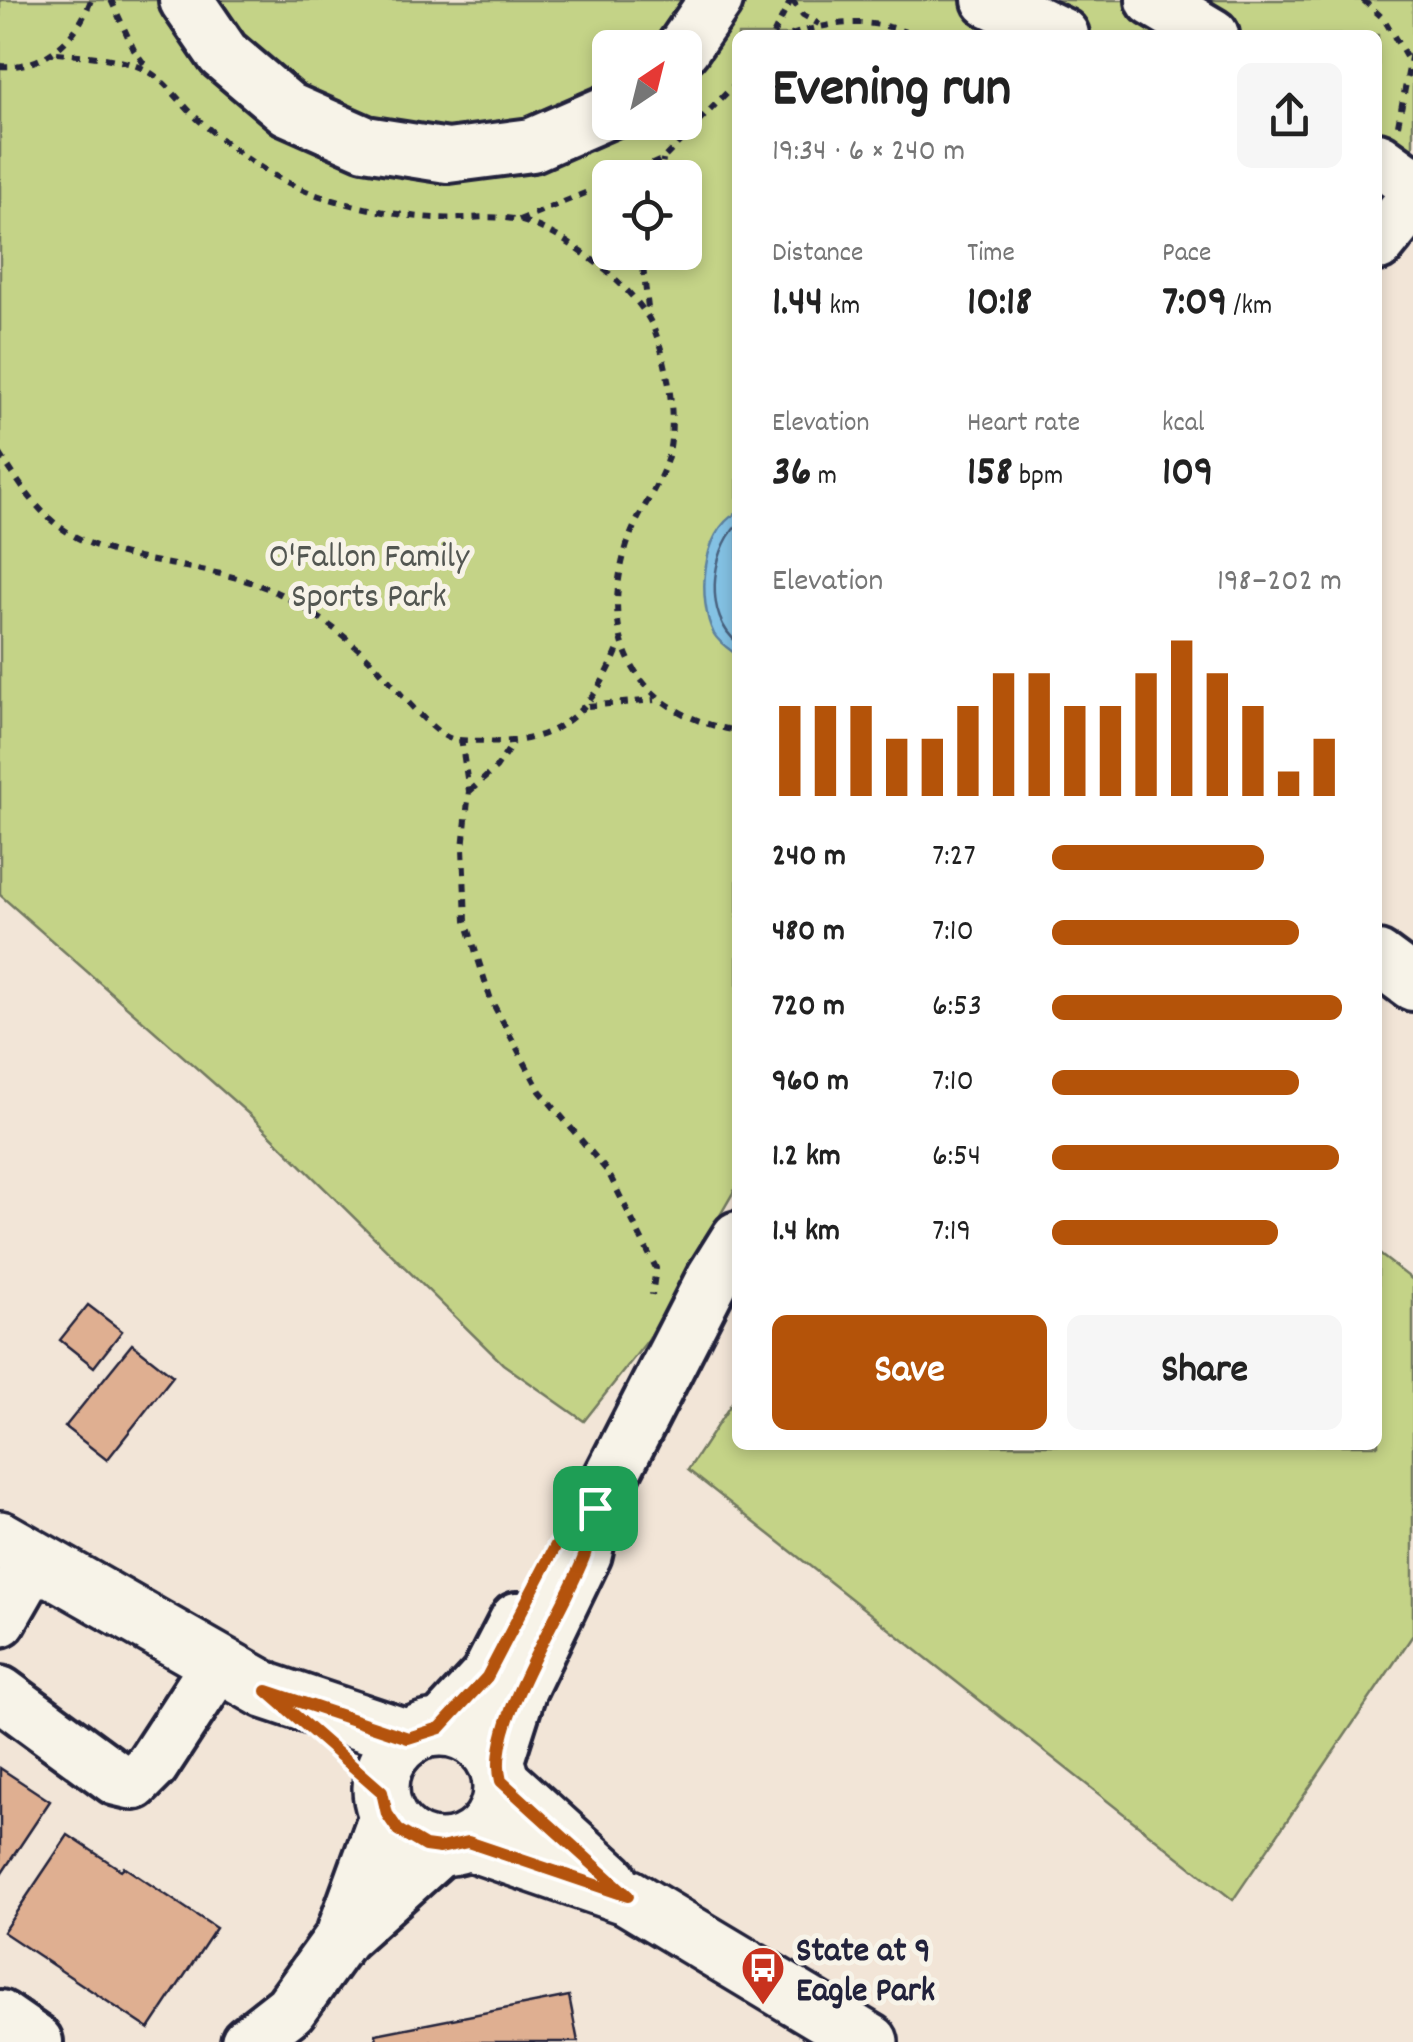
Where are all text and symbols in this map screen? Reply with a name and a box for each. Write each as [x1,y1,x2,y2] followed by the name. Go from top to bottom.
[592,30,702,140] north arrow
[592,30,702,270] map controls
[772,53,1011,132] text: Evening run
[1237,63,1342,168] button: share
[772,130,965,176] text: 19:34 · 6 × 240 m
[592,160,702,270] button: locate
[772,235,863,275] text: Distance
[967,235,1015,275] text: Time
[1162,235,1211,275] text: Pace
[772,275,823,335] text: 1.44
[967,275,1032,335] text: 10:18
[1162,275,1227,335] text: 7:09
[823,288,860,328] text: km
[1227,288,1272,328] text: /km
[772,405,869,445] text: Elevation
[967,405,1080,445] text: Heart rate
[1162,405,1205,445] text: kcal
[772,445,811,505] text: 36
[967,445,1013,505] text: 158
[1162,445,1213,505] text: 109
[811,458,837,498] text: m
[1013,458,1063,498] text: bpm
[269,534,470,624] park label: O'Fallon Family Sports Park
[772,560,883,606] text: Elevation
[1217,560,1342,606] text: 198–202 m
[772,835,846,881] text: 240 m
[932,835,976,881] text: 7:27
[772,910,845,956] text: 480 m
[932,910,974,956] text: 7:10
[772,985,845,1031] text: 720 m
[932,985,982,1031] text: 6:53
[772,1060,849,1106] text: 960 m
[932,1060,974,1106] text: 7:10
[772,1135,841,1181] text: 1.2 km
[932,1135,981,1181] text: 6:54
[772,1210,840,1256] text: 1.4 km
[932,1210,971,1256] text: 7:19
[772,1315,1047,1430] button: Save
[1067,1315,1342,1430] button: Share
[553,1466,638,1551] pin
[568,1481,623,1536] icon: arrive
[796,1928,935,2018] place label: State at 9 Eagle Park
[740,1945,786,2006] bus stop icon: State at 9 Eagle Park

